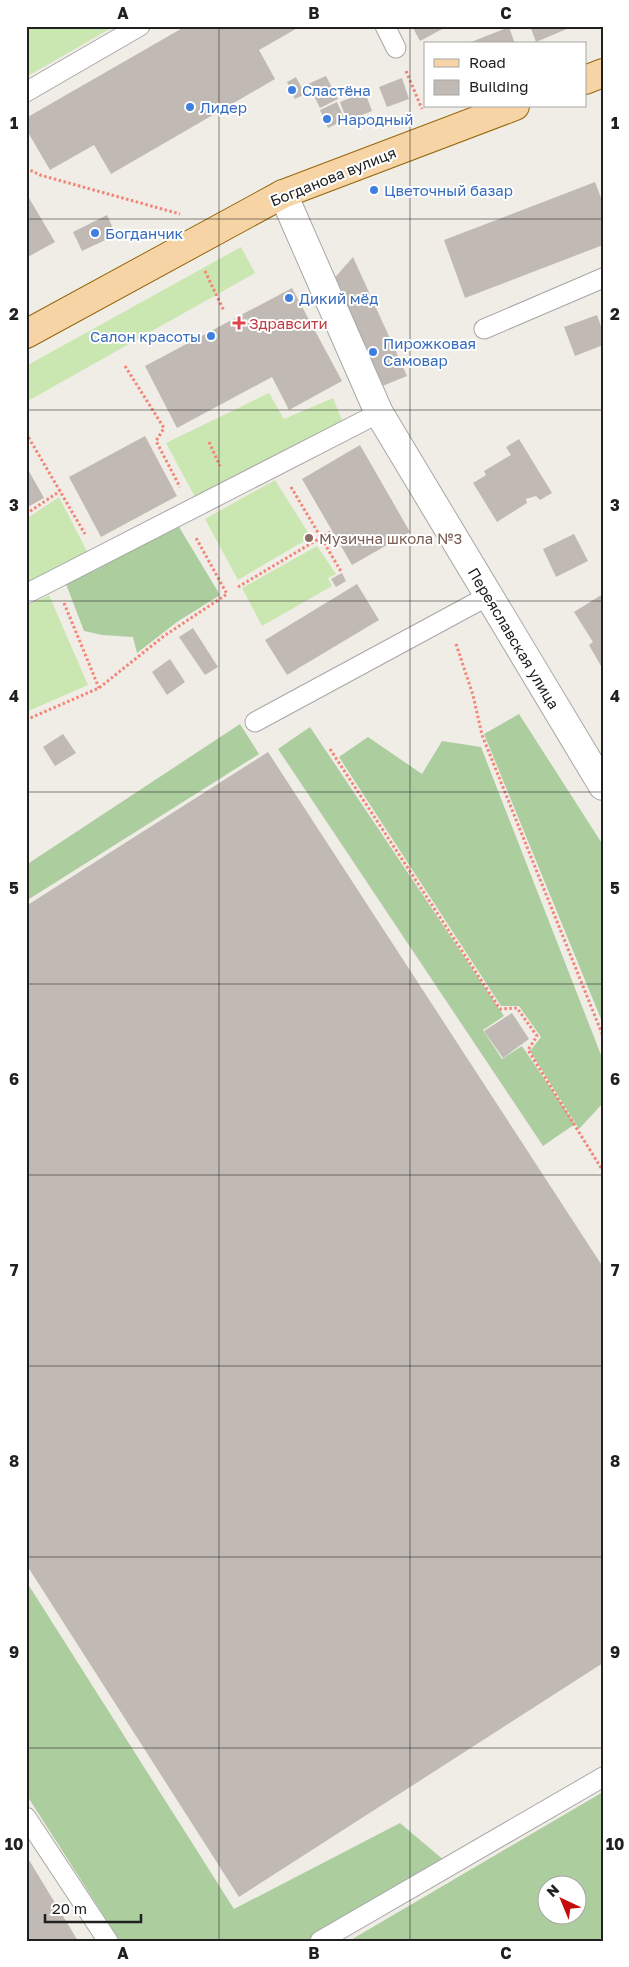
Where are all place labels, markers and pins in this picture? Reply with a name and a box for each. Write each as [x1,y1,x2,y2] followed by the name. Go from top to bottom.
[302,81,371,99] place label: Сластёна
[286,84,298,96] marker: Сластёна
[200,98,247,116] place label: Лидер
[184,101,196,113] marker: Лидер
[337,110,413,128] place label: Народный
[321,113,333,125] marker: Народный
[384,181,513,199] place label: Цветочный базар
[368,184,380,196] marker: Цветочный базар
[105,224,184,242] place label: Богданчик
[89,227,101,239] marker: Богданчик
[299,289,378,307] place label: Дикий мёд
[283,292,295,304] marker: Дикий мёд
[249,314,328,332] place label: Здравсити
[233,317,245,329] marker: Здравсити
[90,327,201,345] place label: Салон красоты
[205,330,217,342] marker: Салон красоты
[383,334,476,369] place label: Пирожковая Самовар
[367,346,379,358] marker: Пирожковая Самовар
[319,529,462,547] place label: Музична школа №3
[303,532,315,544] marker: Музична школа №3

